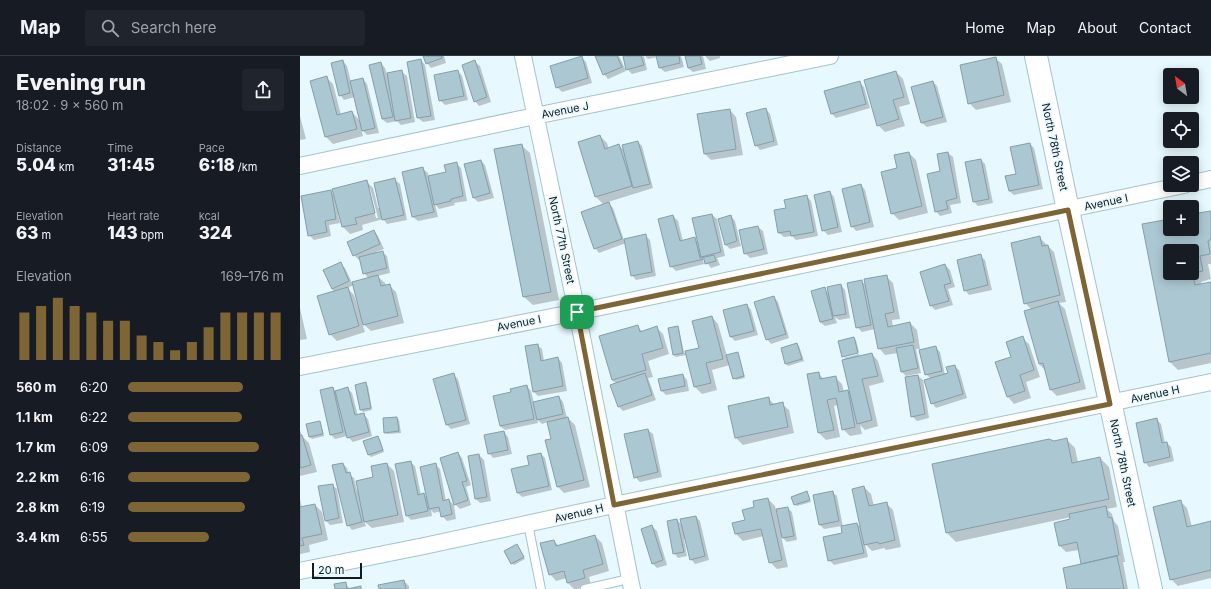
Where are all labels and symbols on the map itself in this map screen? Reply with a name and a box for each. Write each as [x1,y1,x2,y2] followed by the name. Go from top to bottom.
[1163,68,1199,104] north arrow
[540,99,590,121] street label: Avenue J
[1039,102,1071,193] street label: North 78th Street
[1083,191,1129,213] street label: Avenue I
[546,195,578,286] street label: North 77th Street
[560,295,594,329] pin
[496,312,542,334] street label: Avenue I
[1129,382,1181,406] street label: Avenue H
[1107,418,1139,509] street label: North 78th Street
[553,501,605,525] street label: Avenue H
[312,561,362,580] scale bar

